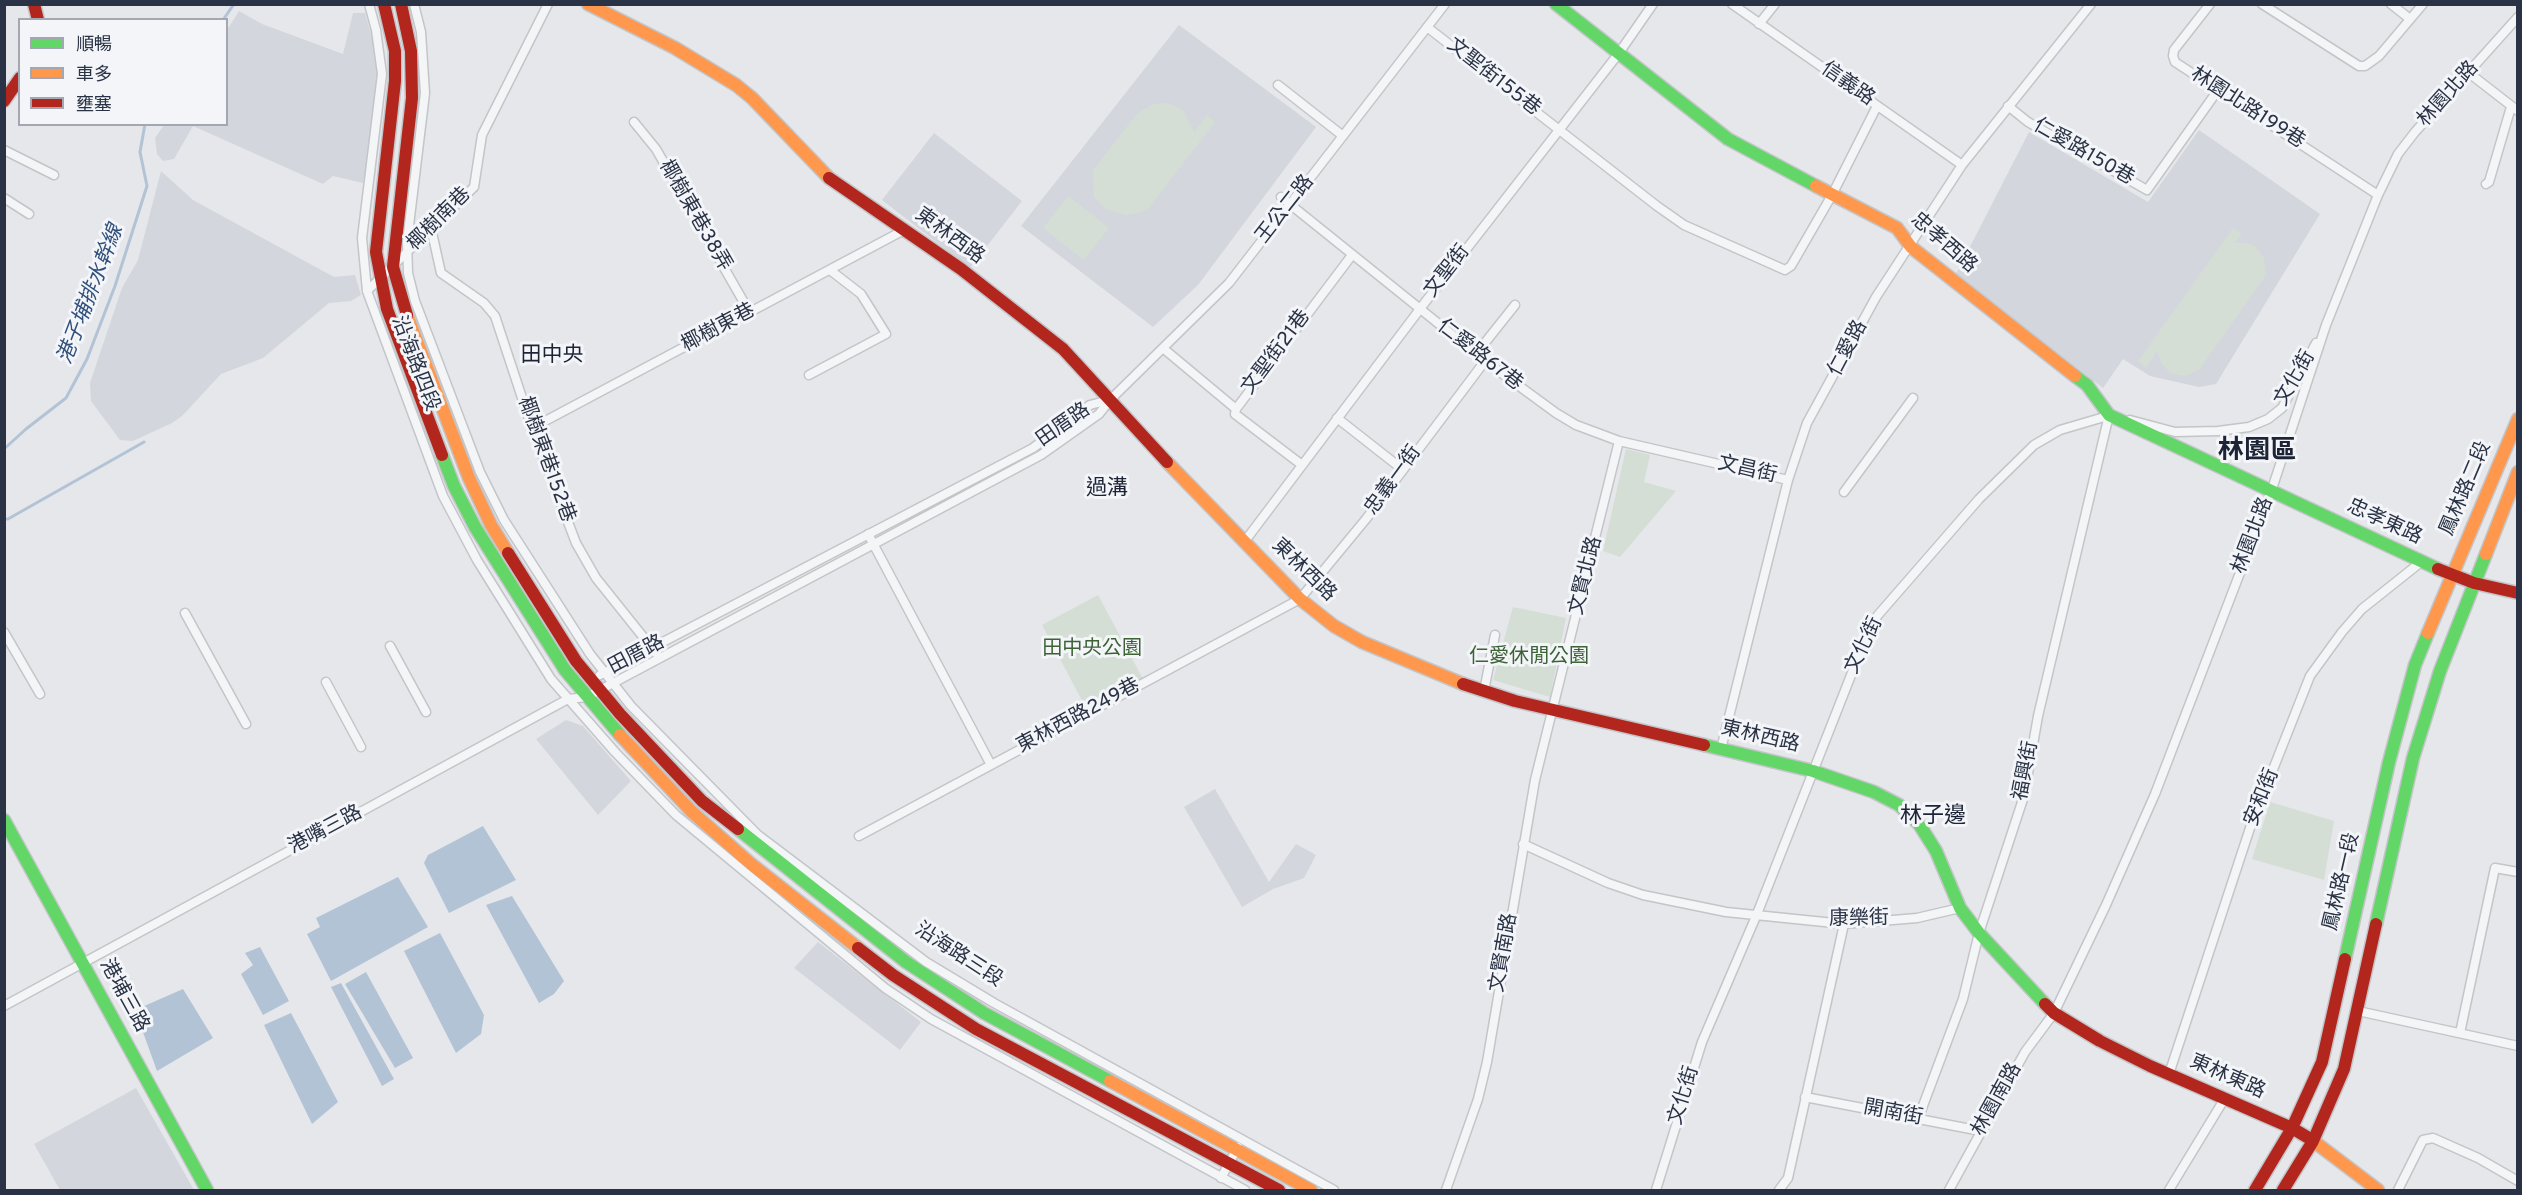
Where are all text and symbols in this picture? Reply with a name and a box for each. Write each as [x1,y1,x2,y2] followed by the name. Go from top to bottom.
[18,18,228,126] legend
[76,34,112,57] text: 順暢
[1441,34,1545,122] street label: 文聖街155巷
[2413,57,2485,133] street label: 林園北路
[1816,58,1878,112] street label: 信義路
[2185,63,2309,155] street label: 林園北路199巷
[76,64,112,87] text: 車多
[76,94,112,117] text: 壅塞
[2028,114,2138,192] street label: 仁愛路150巷
[653,156,735,276] street label: 椰樹東巷38弄
[1252,171,1320,249] street label: 王公二路
[403,183,477,257] street label: 椰樹南巷
[910,204,988,270] street label: 東林西路
[1905,209,1981,279] street label: 忠孝西路
[54,222,130,368] water label: 港子埔排水幹線
[1420,241,1476,303] street label: 文聖街
[678,300,760,358] street label: 椰樹東巷
[1237,306,1317,400] street label: 文聖街21巷
[385,313,443,415] street label: 沿海路四段
[1431,315,1527,397] street label: 仁愛路67巷
[1824,317,1874,381] street label: 仁愛路
[521,344,583,370] district label: 田中央
[2271,347,2321,411] street label: 文化街
[511,394,579,526] street label: 椰樹東巷152巷
[1033,399,1095,453] street label: 田厝路
[2218,437,2296,469] district label: 林園區
[2436,438,2498,540] street label: 鳳林路二段
[1361,442,1427,520] street label: 忠義一街
[1715,453,1779,489] street label: 文昌街
[1086,477,1128,503] district label: 過溝
[2228,494,2280,578] street label: 林園北路
[2343,495,2425,551] street label: 忠孝東路
[1566,534,1608,618] street label: 文賢北路
[1266,535,1340,607] street label: 東林西路
[1841,614,1889,678] street label: 文化街
[605,631,669,681] street label: 田厝路
[1042,638,1142,662] park label: 田中央公園
[1469,646,1589,670] park label: 仁愛休閒公園
[1013,674,1145,760] street label: 東林西路249巷
[1718,717,1802,759] street label: 東林西路
[2009,739,2045,803] street label: 福興街
[2241,766,2285,830] street label: 安和街
[285,802,367,860] street label: 港嘴三路
[1900,805,1966,831] district label: 林子邊
[2320,831,2366,933] street label: 鳳林路一段
[1829,907,1889,933] street label: 康樂街
[1486,912,1524,994] street label: 文賢南路
[910,919,1006,993] street label: 沿海路三段
[93,955,153,1037] street label: 港埔三路
[2186,1051,2268,1105] street label: 東林東路
[1968,1059,2028,1141] street label: 林園南路
[1665,1064,1705,1128] street label: 文化街
[1861,1096,1925,1132] street label: 開南街

